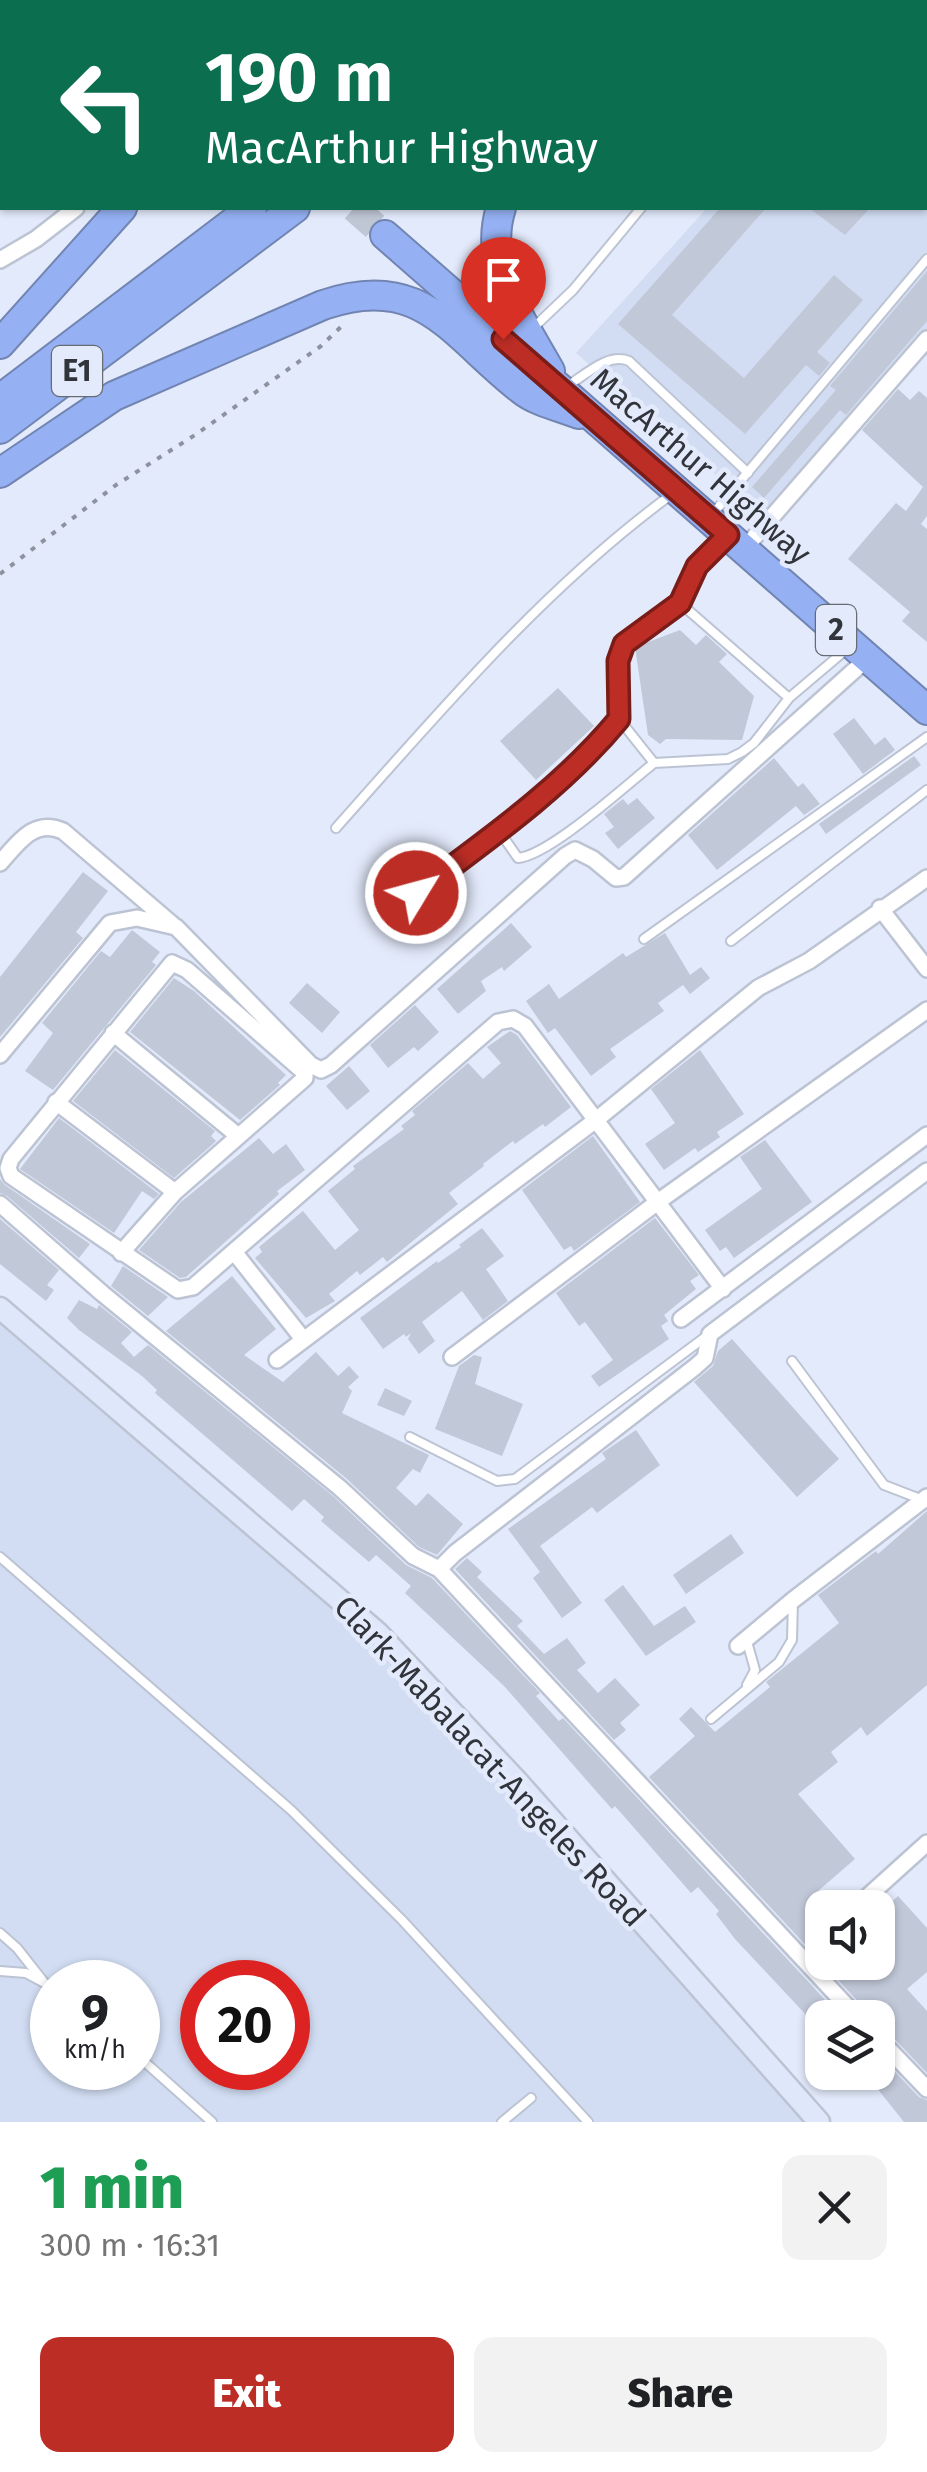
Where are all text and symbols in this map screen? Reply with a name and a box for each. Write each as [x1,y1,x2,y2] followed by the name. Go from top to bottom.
[205,36,393,120] text: 190 m
[40,40,170,170] icon: left
[205,121,598,175] text: MacArthur Highway
[461,237,546,340] pin
[476,252,531,307] icon: arrive
[52,346,102,396] road number: E1
[583,360,819,572] street label: MacArthur Highway
[816,605,856,655] road number: 2
[364,841,468,945] position arrow
[326,1587,654,1935] street label: Clark-Mabalacat-Angeles Road
[805,1890,895,2090] map controls
[805,1890,895,1980] button: sound
[180,1960,310,2090] speed limit sign: 20
[81,1983,109,2043] text: 9
[805,2000,895,2090] button: layers
[64,2035,126,2065] text: km/h
[40,2152,184,2224] text: 1 min
[782,2155,887,2260] button: close
[40,2226,220,2264] text: 300 m · 16:31
[40,2337,454,2452] button: Exit
[474,2337,887,2452] button: Share

